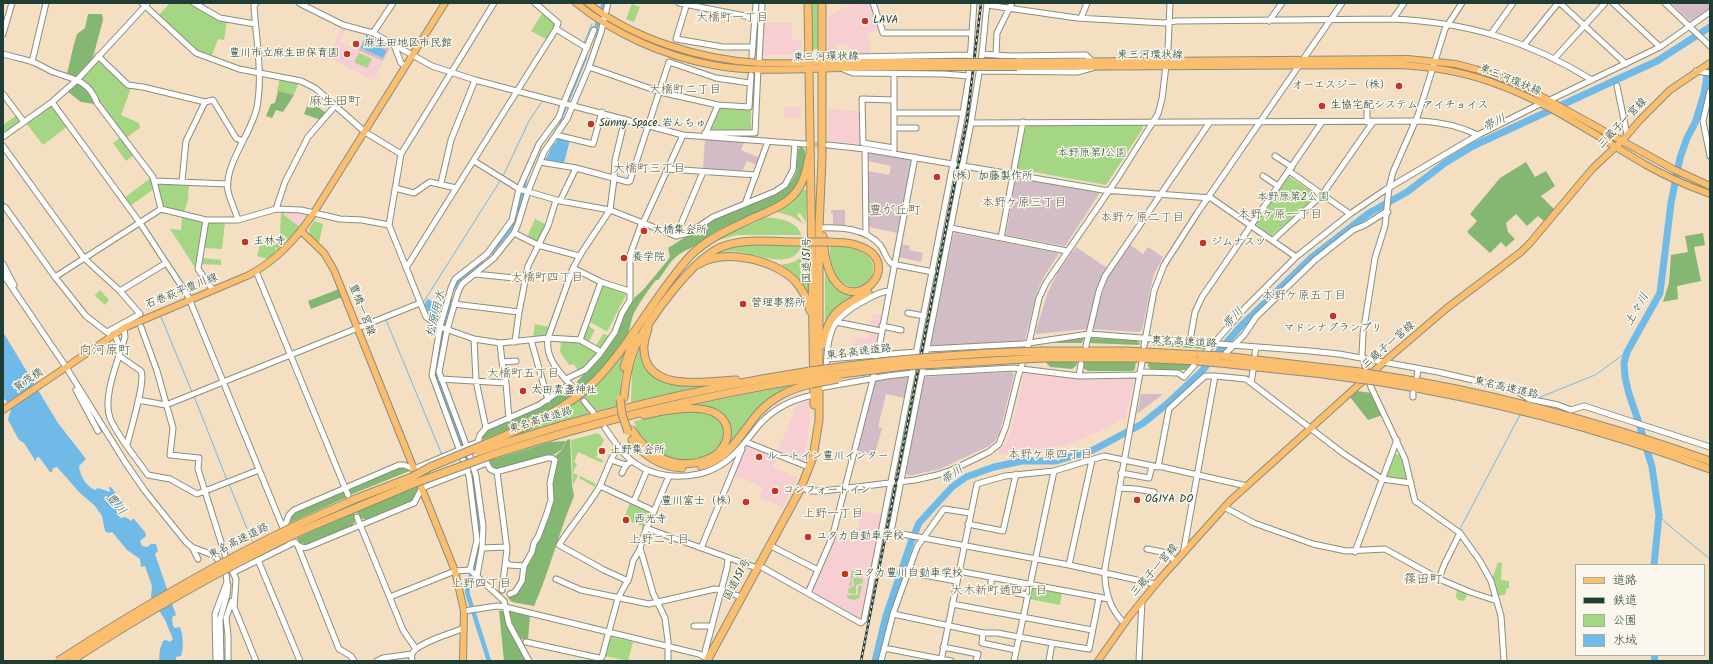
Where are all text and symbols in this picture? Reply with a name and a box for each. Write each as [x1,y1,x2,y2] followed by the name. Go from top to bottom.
[696,12,768,26] district label: 大橋町一丁目
[873,14,898,28] place label: LAVA
[860,16,870,26] marker: LAVA
[364,37,452,51] place label: 麻生田地区市民館
[351,39,361,49] marker: 麻生田地区市民館
[229,47,339,61] place label: 豊川市立麻生田保育園
[342,49,352,59] marker: 豊川市立麻生田保育園
[1117,49,1183,63] street label: 東三河環状線
[793,51,859,65] street label: 東三河環状線
[1477,63,1543,99] street label: 東三河環状線
[1292,79,1391,93] place label: オーエスジー（株）
[1394,81,1404,91] marker: オーエスジー（株）
[649,84,721,98] district label: 大橋町二丁目
[309,95,361,111] district label: 麻生田町
[1595,96,1651,152] street label: 三蔵子一宮線
[1330,99,1488,113] place label: 生協宅配システム アイチョイス
[1317,101,1327,111] marker: 生協宅配システム アイチョイス
[1481,112,1509,136] water label: 帯川
[599,117,706,131] place label: Sunny Space 岩んちゅ
[586,119,596,129] marker: Sunny Space 岩んちゅ
[1057,147,1127,161] park label: 本野原第1公園
[613,163,685,177] district label: 大橋町三丁目
[945,170,1033,184] place label: （株）加藤製作所
[932,172,942,182] marker: （株）加藤製作所
[1257,191,1329,205] park label: 本野原第2公園
[982,197,1066,211] district label: 本野ケ原三丁目
[869,204,921,220] district label: 豊が丘町
[1238,209,1322,223] district label: 本野ケ原一丁目
[1100,212,1184,226] district label: 本野ケ原二丁目
[652,224,707,238] place label: 大橋集会所
[639,226,649,236] marker: 大橋集会所
[253,235,286,249] place label: 玉林寺
[1211,236,1266,250] place label: ジムナスツ
[240,237,250,247] marker: 玉林寺
[801,237,815,283] street label: 国道151号
[1198,238,1208,248] marker: ジムナスツ
[632,251,665,265] place label: 養学院
[619,253,629,263] marker: 養学院
[144,271,220,313] street label: 石巻萩平豊川線
[511,272,583,286] district label: 大橋町四丁目
[345,282,377,338] street label: 豊橋一宮線
[424,289,450,339] water label: 松原用水
[1262,290,1346,304] district label: 本野ケ原五丁目
[1623,291,1653,329] water label: 土々川
[751,297,806,311] place label: 管理事務所
[738,299,748,309] marker: 管理事務所
[1221,305,1247,333] water label: 帯川
[1328,311,1338,321] marker: マドンナグランプリ
[1360,319,1418,373] street label: 三蔵子一宮線
[1284,322,1382,336] place label: マドンナグランプリ
[1151,335,1217,351] street label: 東名高速道路
[825,342,893,364] street label: 東名高速道路
[79,344,131,360] district label: 向河原町
[12,366,46,396] street label: 賀茂橋
[487,368,559,382] district label: 大橋町五丁目
[1472,375,1540,403] street label: 東名高速道路
[531,384,597,398] place label: 太田素盞神社
[518,386,528,396] marker: 太田素盞神社
[508,405,574,437] street label: 東名高速道路
[610,444,665,458] place label: 上野集会所
[597,446,607,456] marker: 上野集会所
[1008,449,1092,463] district label: 本野ケ原四丁目
[767,450,888,464] place label: ルートイン豊川インター
[754,452,764,462] marker: ルートイン豊川インター
[939,463,967,489] water label: 帯川
[783,484,871,498] place label: コンフォートイン
[770,486,780,496] marker: コンフォートイン
[102,491,128,519] water label: 豊川
[1145,493,1193,507] place label: OGIYA DO
[661,495,738,509] place label: 豊川富士（株）
[1132,495,1142,505] marker: OGIYA DO
[741,497,751,507] marker: 豊川富士（株）
[803,508,863,522] district label: 上野一丁目
[634,513,667,527] place label: 西光寺
[621,515,631,525] marker: 西光寺
[207,521,271,563] street label: 東名高速道路
[816,530,904,544] place label: ユタカ自動車学校
[803,532,813,542] marker: ユタカ自動車学校
[629,534,689,548] district label: 上野二丁目
[1128,542,1182,600] street label: 三蔵子一宮線
[721,557,755,603] street label: 国道151号
[1575,564,1705,656] legend
[853,567,963,581] place label: ユタカ豊川自動車学校
[840,569,850,579] marker: ユタカ豊川自動車学校
[1613,571,1637,590] text: 道路
[1404,573,1442,589] district label: 篠田町
[451,578,511,592] district label: 上野四丁目
[951,585,1047,599] district label: 大木新町通四丁目
[1613,591,1637,610] text: 鉄道
[1613,611,1637,630] text: 公園
[1613,631,1637,650] text: 水域

